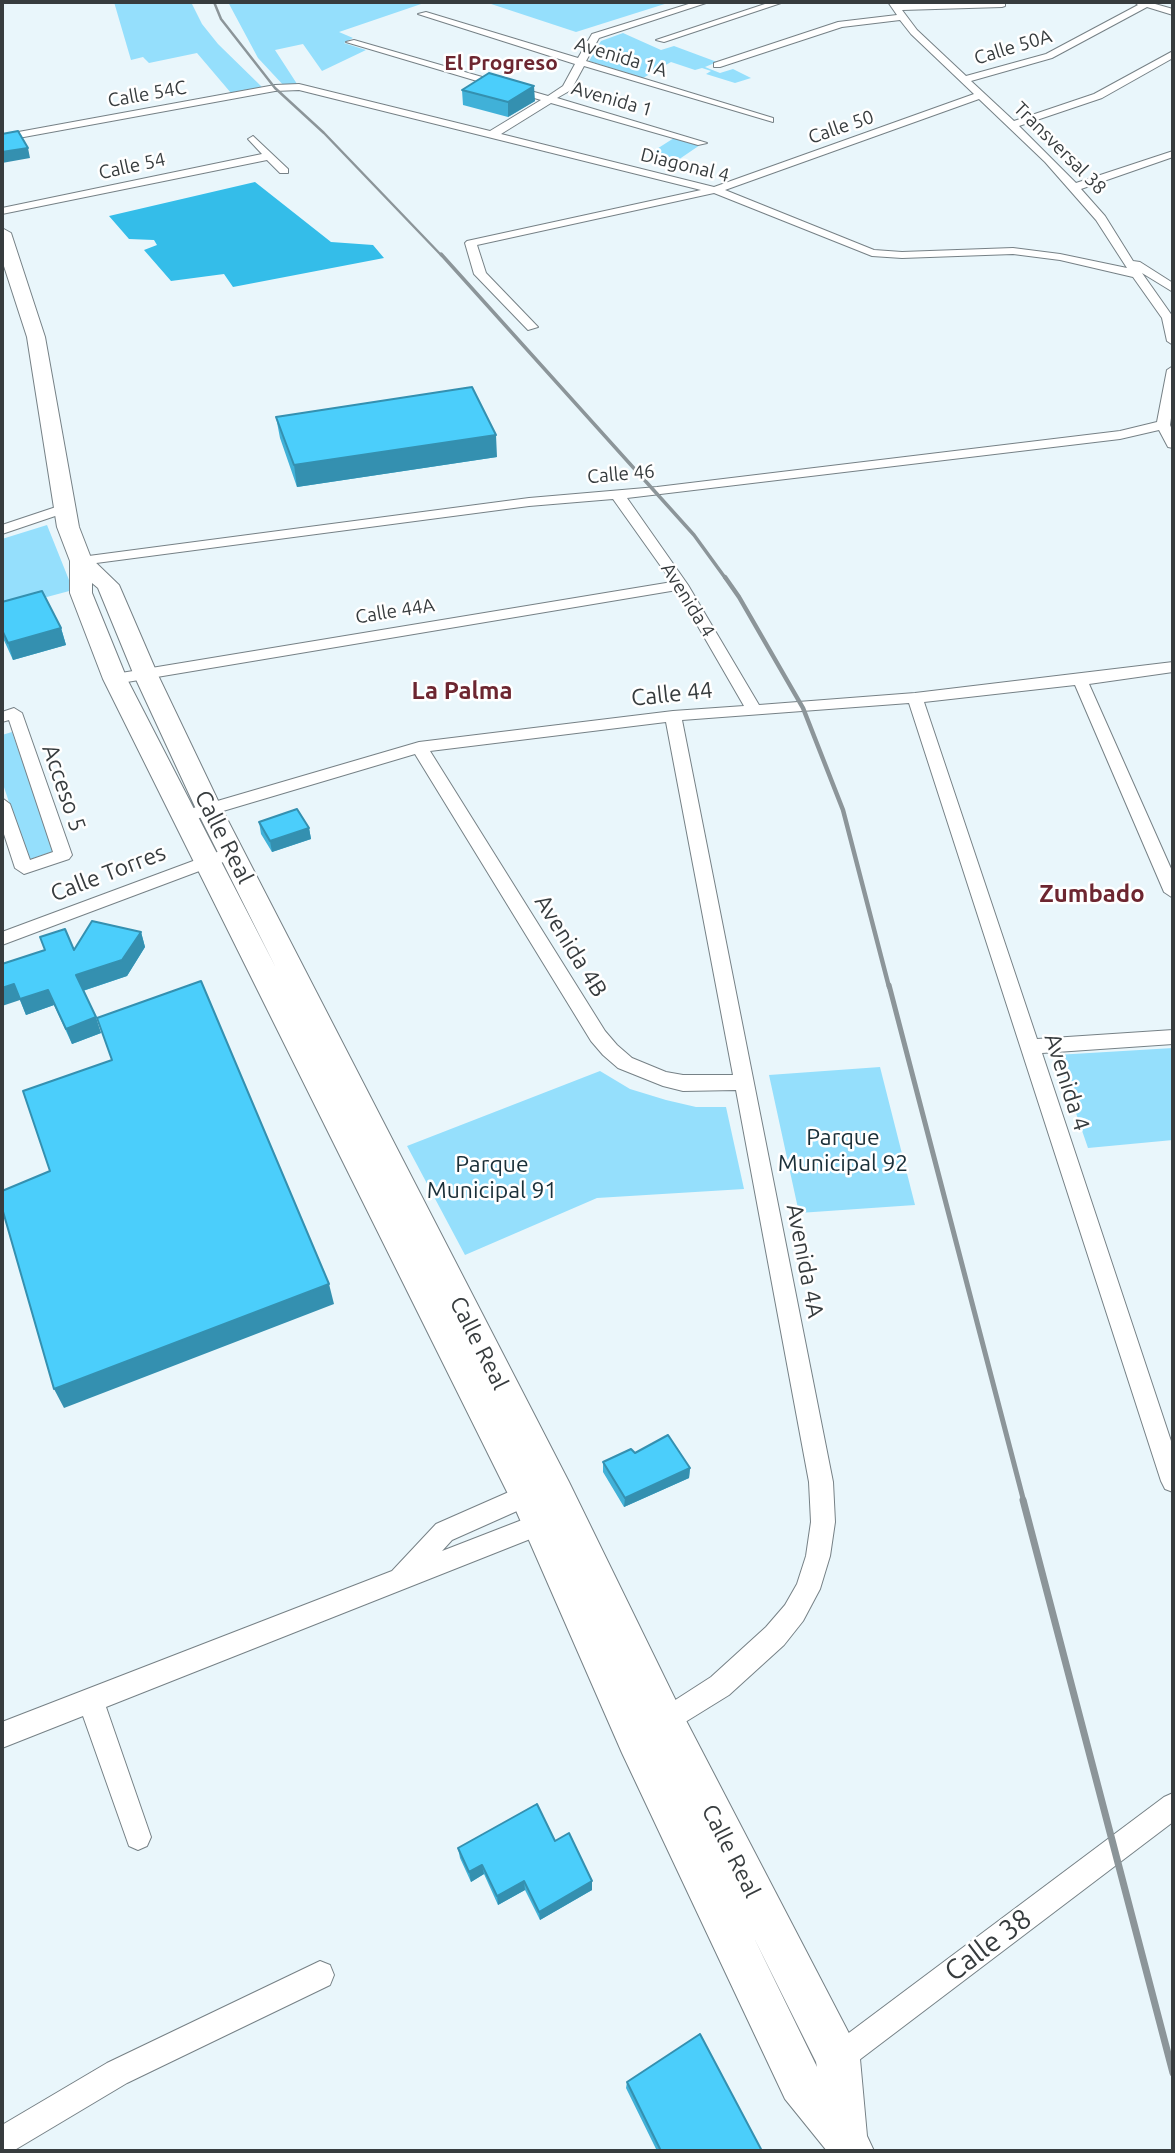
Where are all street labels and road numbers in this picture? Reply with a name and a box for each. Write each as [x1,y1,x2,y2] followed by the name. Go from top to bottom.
[971,24,1055,70] street label: Calle 50A
[572,32,670,82] street label: Avenida 1A
[106,76,188,112] street label: Calle 54C
[569,77,655,121] street label: Avenida 1
[1009,97,1111,199] street label: Transversal 38
[805,105,877,149] street label: Calle 50
[638,143,732,187] street label: Diagonal 4
[97,148,167,184] street label: Calle 54
[586,460,656,488] street label: Calle 46
[656,559,720,641] street label: Avenida 4
[354,593,436,629] street label: Calle 44A
[630,676,714,712] street label: Calle 44
[36,741,92,835] street label: Acceso 5
[189,786,259,888] street label: Calle Real
[46,838,170,908] street label: Calle Torres
[529,890,613,1002] street label: Avenida 4B
[1038,1030,1096,1134] street label: Avenida 4
[780,1202,830,1320] street label: Avenida 4A
[444,1292,514,1394] street label: Calle Real
[696,1800,766,1902] street label: Calle Real
[938,1902,1038,1988] street label: Calle 38

